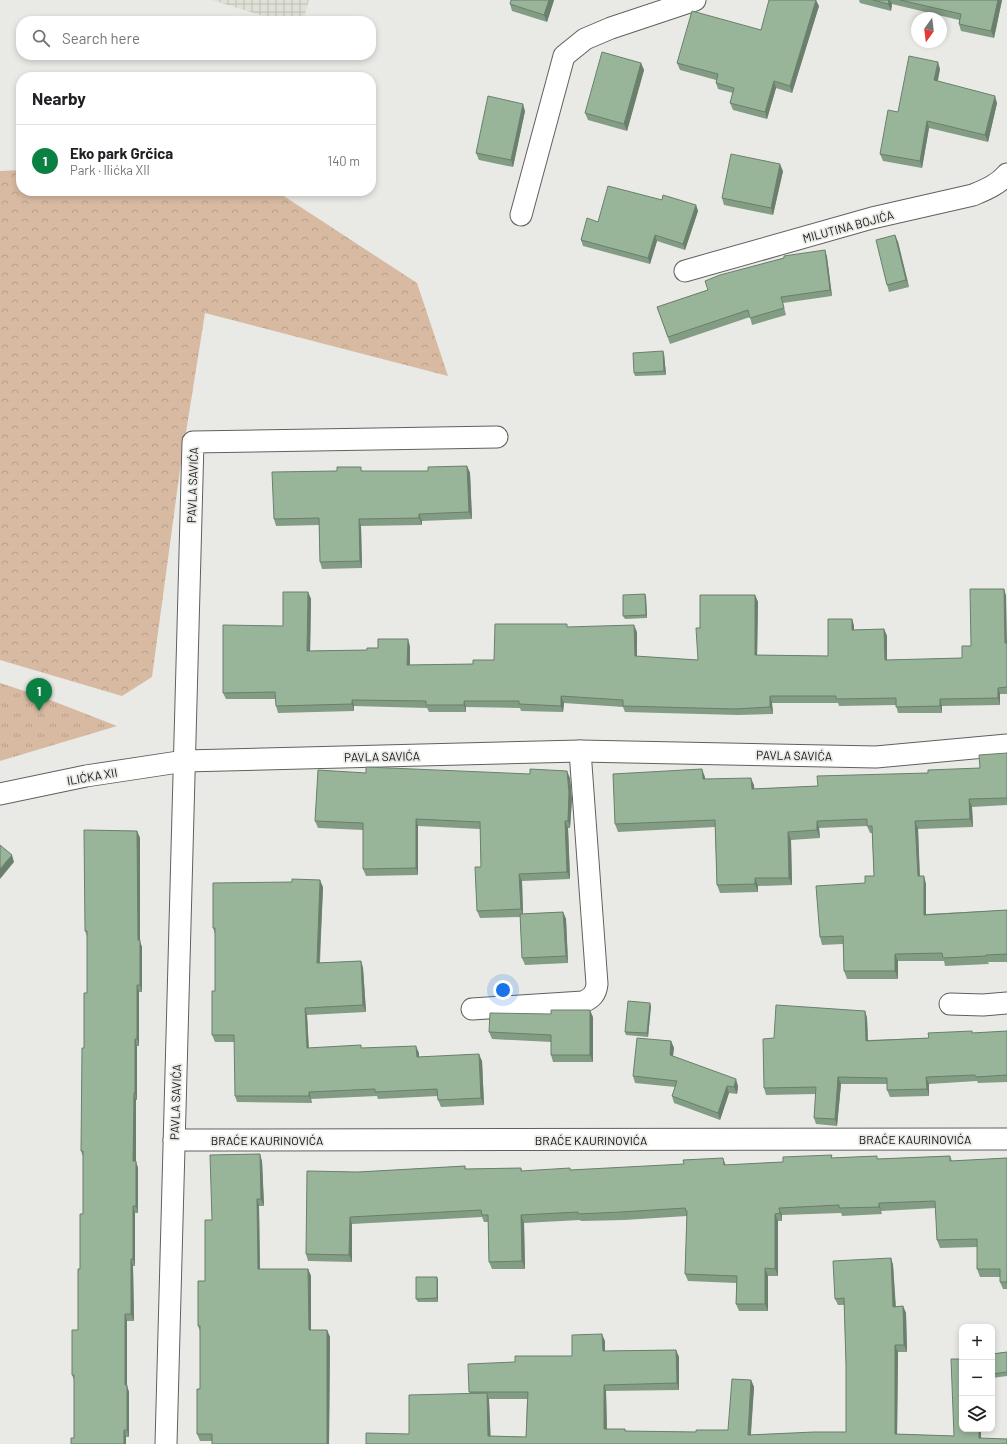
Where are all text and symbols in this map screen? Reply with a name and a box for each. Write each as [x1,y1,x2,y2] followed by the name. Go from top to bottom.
[911,12,947,48] north arrow
[16,16,376,60] search box
[30,27,52,49] icon: search
[62,29,140,47] text: Search here
[32,88,86,108] text: Nearby
[70,144,173,162] text: Eko park Grčica
[43,153,47,169] text: 1
[328,153,360,169] text: 140 m
[70,162,150,178] text: Park · Ilićka XII
[801,207,895,245] street label: MILUTINA BOJIĆA
[184,447,200,523] street label: PAVLA SAVIĆA
[26,678,52,711] pin: 1
[756,747,832,763] street label: PAVLA SAVIĆA
[344,748,420,764] street label: PAVLA SAVIĆA
[66,765,118,787] street label: ILIĆKA XII
[493,980,513,1000] your location
[167,1064,183,1140] street label: PAVLA SAVIĆA
[859,1132,971,1146] street label: BRAĆE KAURINOVIĆA
[211,1133,323,1147] street label: BRAĆE KAURINOVIĆA
[535,1133,647,1147] street label: BRAĆE KAURINOVIĆA
[959,1324,995,1432] map controls
[959,1324,995,1360] button: +
[959,1360,995,1396] button: −
[959,1396,995,1432] button: layers

